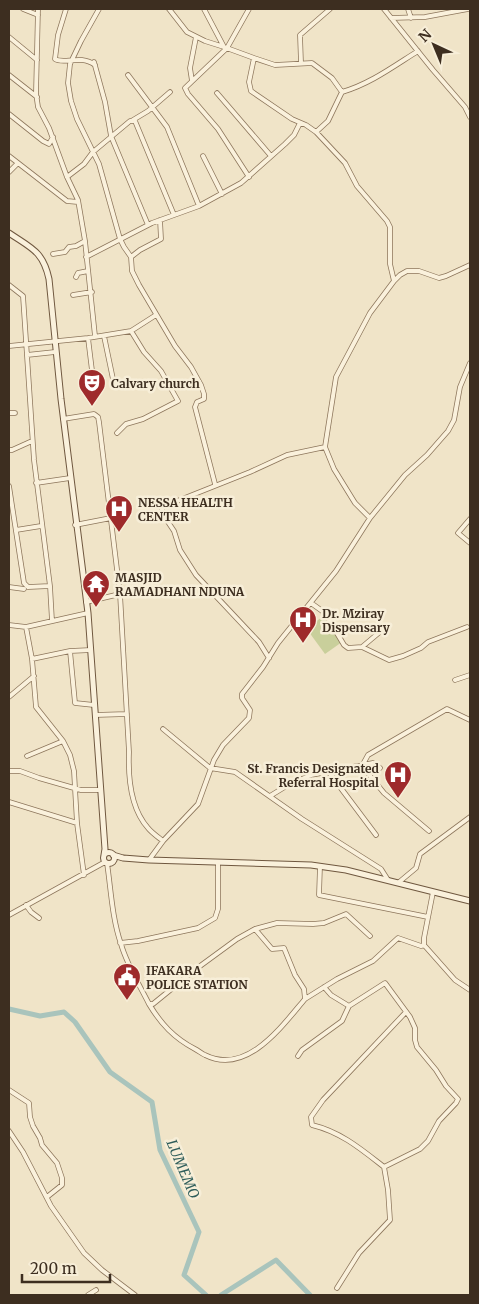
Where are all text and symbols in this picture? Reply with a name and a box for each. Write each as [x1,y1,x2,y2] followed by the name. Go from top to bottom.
[409,20,459,70] north arrow
[415,25,435,46] text: N
[77,368,107,407] theatre icon: Calvary church
[111,376,200,391] place label: Calvary church
[104,494,134,533] hospital icon: NESSA HEALTH CENTER
[138,495,233,524] place label: NESSA HEALTH CENTER
[81,569,111,608] temple icon: MASJID RAMADHANI NDUNA
[115,570,245,599] place label: MASJID RAMADHANI NDUNA
[288,605,318,644] hospital icon: Dr. Mziray Dispensary
[322,606,391,635] place label: Dr. Mziray Dispensary
[383,760,413,799] hospital icon: St. Francis Designated Referral Hospital
[247,761,380,790] place label: St. Francis Designated Referral Hospital
[112,962,142,1001] public building icon: IFAKARA POLICE STATION
[146,963,248,992] place label: IFAKARA POLICE STATION
[163,1137,204,1201] water label: LUMEMO
[22,1252,110,1284] scale bar
[30,1259,77,1278] text: 200 m

